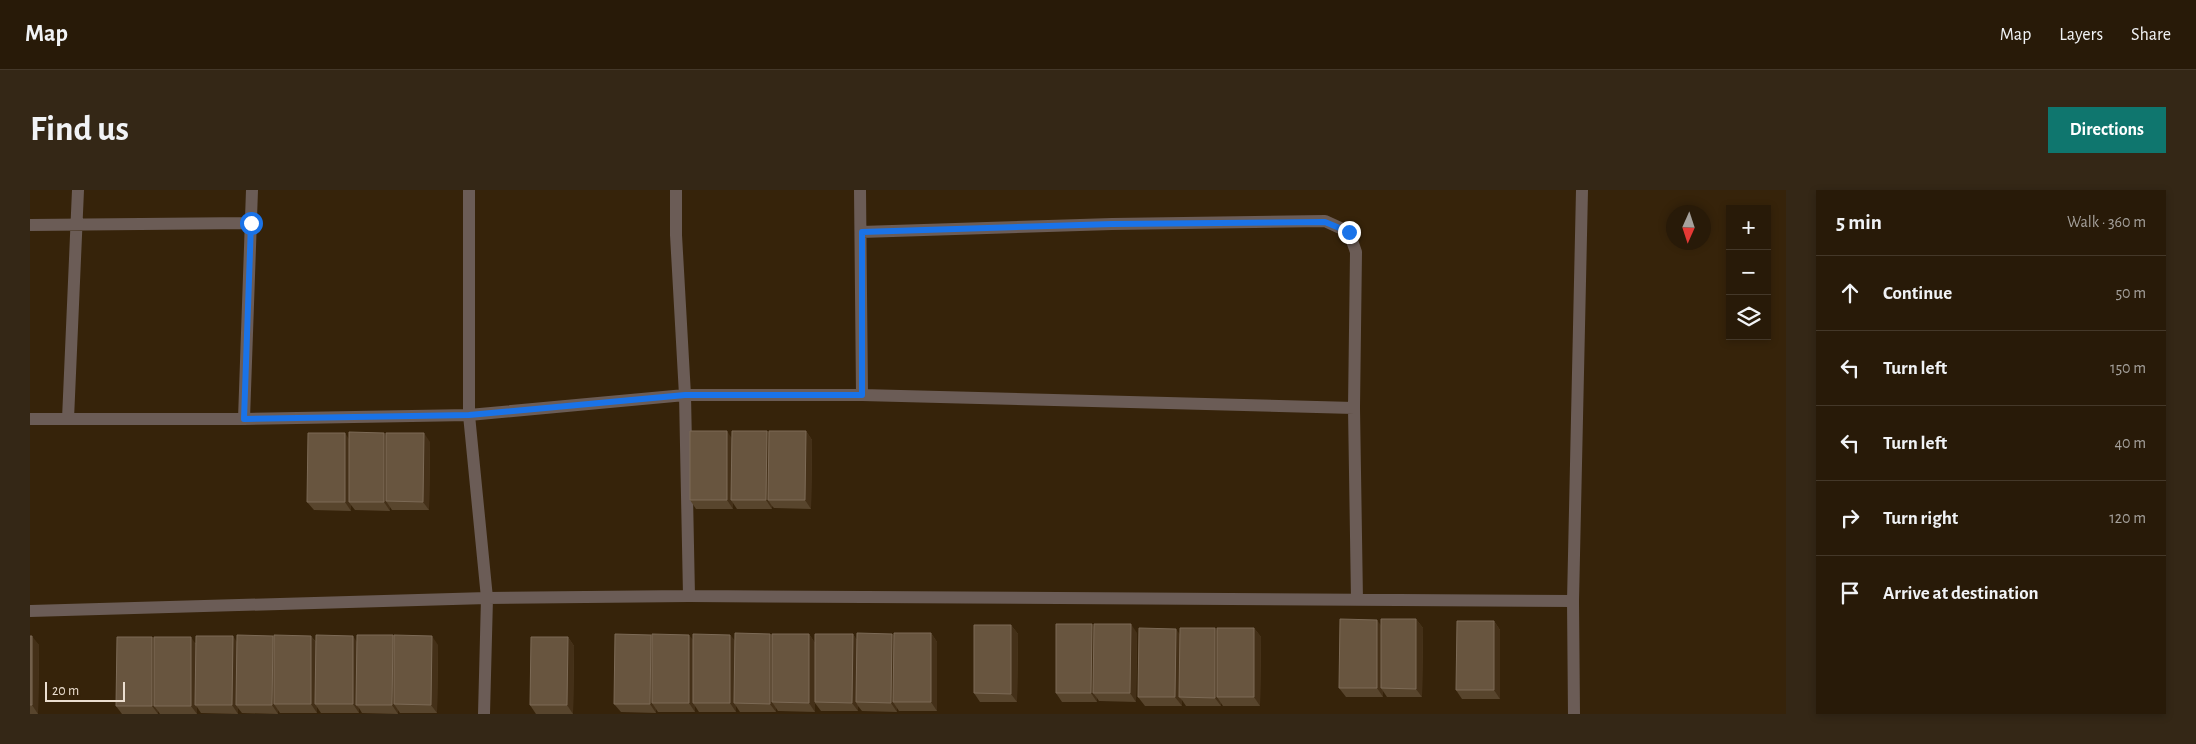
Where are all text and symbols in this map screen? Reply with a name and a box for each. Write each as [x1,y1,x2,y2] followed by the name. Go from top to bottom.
[25,22,68,46] text: Map
[2000,26,2031,44] text: Map
[2059,26,2103,44] text: Layers
[2131,26,2171,44] text: Share
[2048,107,2166,153] button: Directions
[30,112,129,147] text: Find us
[1666,205,1711,250] north arrow
[1726,205,1771,340] map controls
[1726,205,1771,250] button: +
[240,212,263,235] route start
[1836,212,1882,233] text: 5 min
[2067,214,2146,230] text: Walk · 360 m
[1338,221,1361,244] route end
[1726,250,1771,295] button: −
[1836,279,1864,307] icon: ahead
[1883,284,1952,303] text: Continue
[2115,285,2146,301] text: 50 m
[1726,295,1771,340] button: layers
[1836,354,1864,382] icon: left
[1883,359,1947,378] text: Turn left
[2110,360,2146,376] text: 150 m
[1836,429,1864,457] icon: left
[1883,434,1947,453] text: Turn left
[2114,435,2146,451] text: 40 m
[1836,504,1864,532] icon: right
[1883,509,1958,528] text: Turn right
[2109,510,2146,526] text: 120 m
[1836,579,1864,607] icon: arrive
[1883,584,2039,603] text: Arrive at destination
[45,679,125,702] scale bar
[52,684,79,698] text: 20 m

